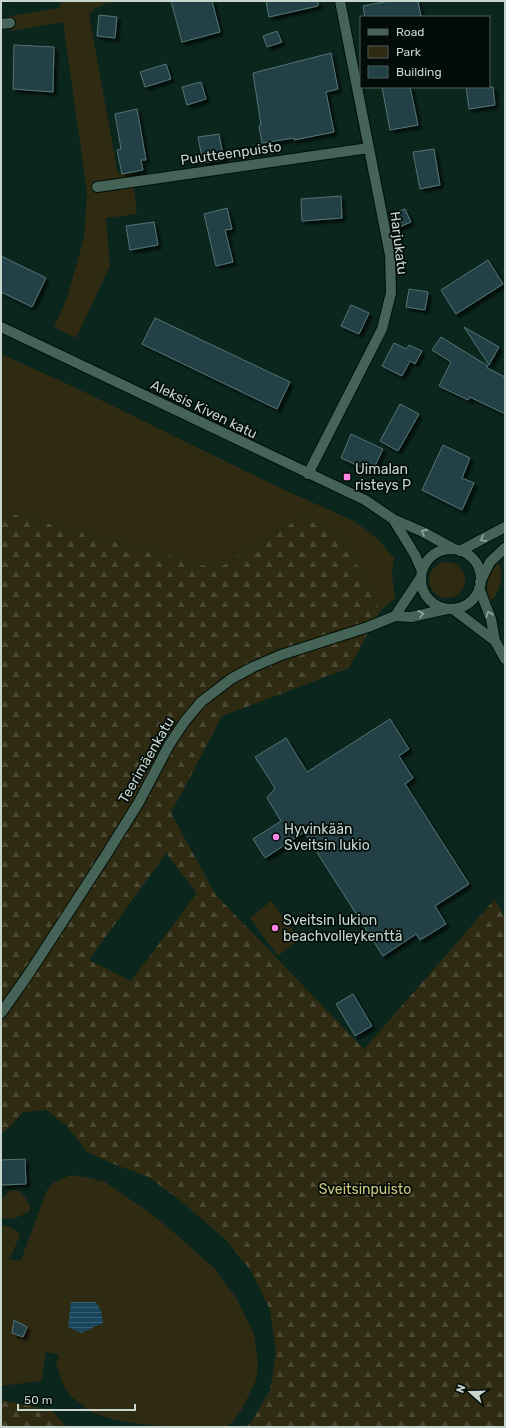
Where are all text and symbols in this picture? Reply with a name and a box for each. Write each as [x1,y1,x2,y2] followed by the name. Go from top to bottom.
[360,16,490,88] legend
[396,25,424,39] text: Road
[396,45,422,59] text: Park
[396,65,442,79] text: Building
[179,138,283,169] street label: Puutteenpuisto
[386,210,411,276] street label: Harjukatu
[148,376,260,443] street label: Aleksis Kiven katu
[355,461,411,494] place label: Uimalan risteys P
[342,472,352,482] marker: Uimalan risteys P
[421,530,428,537] one-way arrow
[480,534,487,542] one-way arrow
[418,611,424,619] one-way arrow
[485,611,493,618] one-way arrow
[115,714,178,806] street label: Teerimäenkatu
[284,821,370,854] place label: Hyvinkään Sveitsin lukio
[271,832,281,842] marker: Hyvinkään Sveitsin lukio
[283,912,402,945] place label: Sveitsin lukion beachvolleykenttä
[270,923,280,933] marker: Sveitsin lukion beachvolleykenttä
[319,1181,411,1198] park label: Sveitsinpuisto
[450,1372,490,1412] north arrow
[454,1383,469,1395] text: N
[18,1386,135,1412] scale bar
[24,1393,52,1407] text: 50 m

